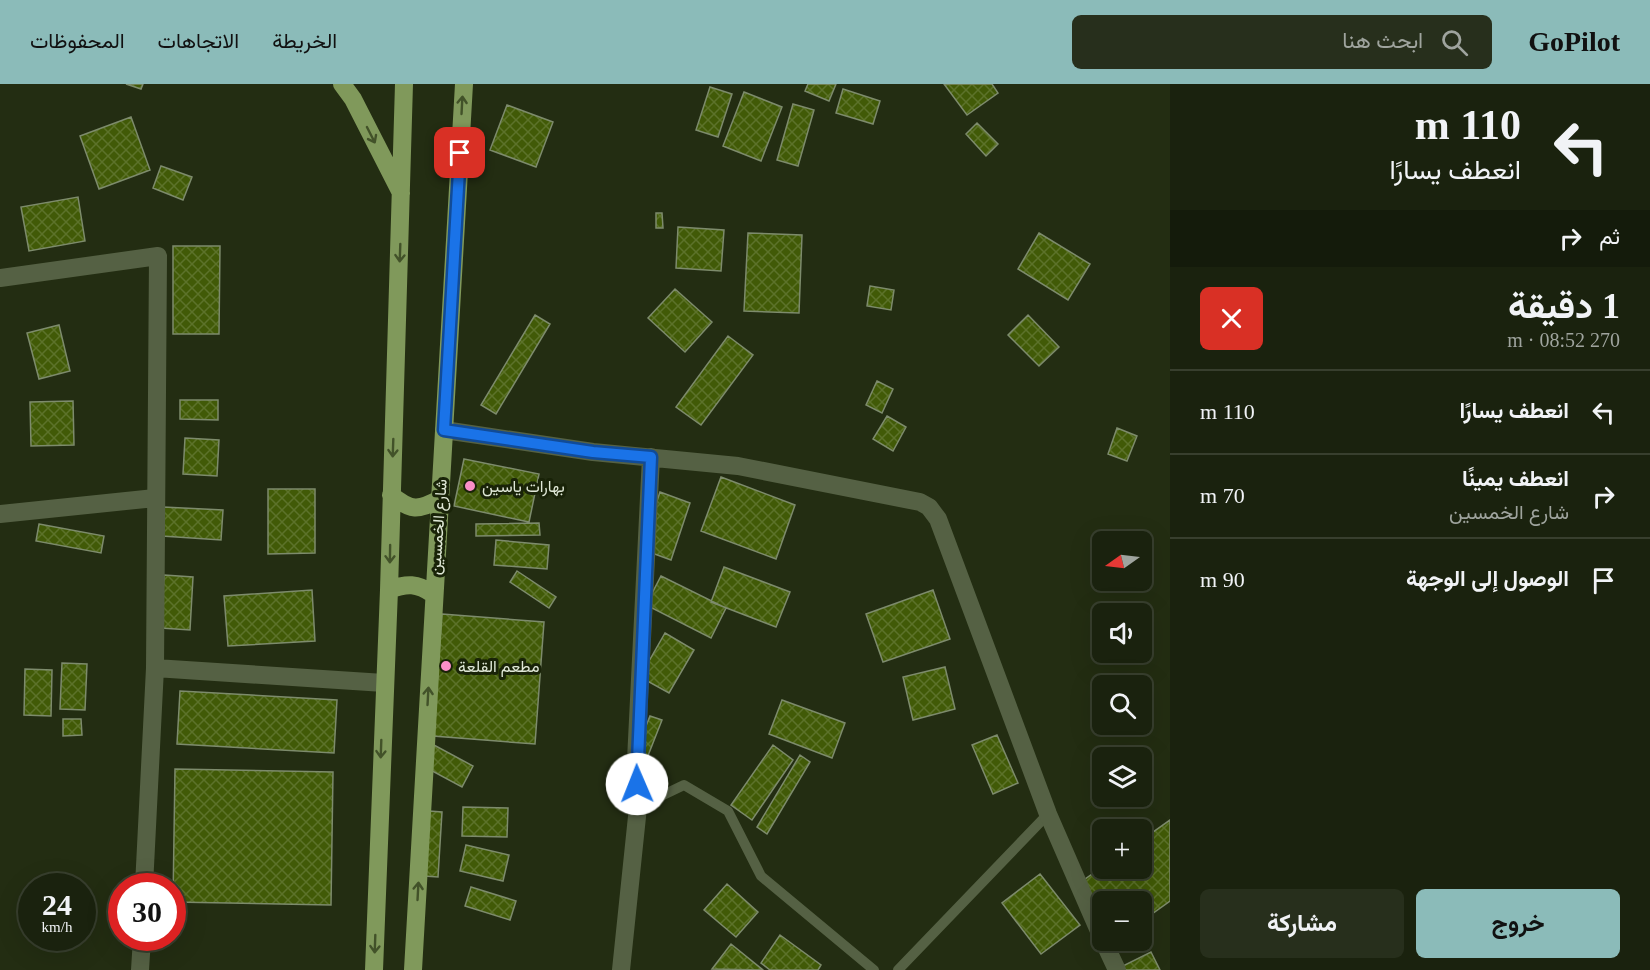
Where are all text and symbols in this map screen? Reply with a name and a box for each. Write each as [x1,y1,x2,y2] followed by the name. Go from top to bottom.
[1072,15,1492,69] search box
[1438,26,1471,59] icon: search
[1528,26,1620,57] text: GoPilot
[1342,28,1423,53] text: ابحث هنا
[30,29,125,53] text: المحفوظات
[158,29,239,53] text: الاتجاهات
[272,29,337,53] text: الخريطة
[457,96,468,116] one-way arrow
[1415,102,1521,148] text: 110 m
[1542,108,1620,186] icon: left
[365,125,377,143] one-way arrow
[434,127,485,178] pin
[443,136,476,169] icon: arrive
[1390,155,1521,185] text: انعطف يسارًا
[1554,222,1587,255] icon: right
[1599,224,1620,249] text: ثم
[394,243,406,263] one-way arrow
[1508,286,1620,326] text: 1 دقيقة
[1200,287,1263,350] button: close
[1507,329,1620,351] text: 270 m · 08:52
[1587,396,1620,429] icon: left
[1459,398,1569,423] text: انعطف يسارًا
[1200,399,1255,424] text: 110 m
[387,438,399,458] one-way arrow
[1462,466,1569,491] text: انعطف يمينًا
[482,478,565,497] place label: بهارات ياسين
[426,479,453,576] street label: شارع الخمسين
[463,479,477,493] marker: بهارات ياسين
[1587,480,1620,513] icon: right
[1200,483,1245,508] text: 70 m
[1449,501,1569,523] text: شارع الخمسين
[1092,531,1152,591] north arrow
[1092,531,1152,951] map controls
[384,543,396,563] one-way arrow
[1587,564,1620,597] icon: arrive
[1406,566,1569,591] text: الوصول إلى الوجهة
[1200,567,1245,592] text: 90 m
[1092,603,1152,663] button: sound
[458,658,539,677] place label: مطعم القلعة
[439,659,453,673] marker: مطعم القلعة
[1092,675,1152,735] button: search
[423,686,434,706] one-way arrow
[376,738,387,758] one-way arrow
[1092,747,1152,807] button: layers
[605,752,669,816] position arrow
[1092,819,1152,879] button: +
[108,873,186,951] speed limit sign: 30
[412,881,423,901] one-way arrow
[42,888,72,921] text: 24
[1200,889,1404,958] button: مشاركة
[1416,889,1620,958] button: خروج
[1092,891,1152,951] button: −
[42,919,72,935] text: km/h
[369,933,380,953] one-way arrow

